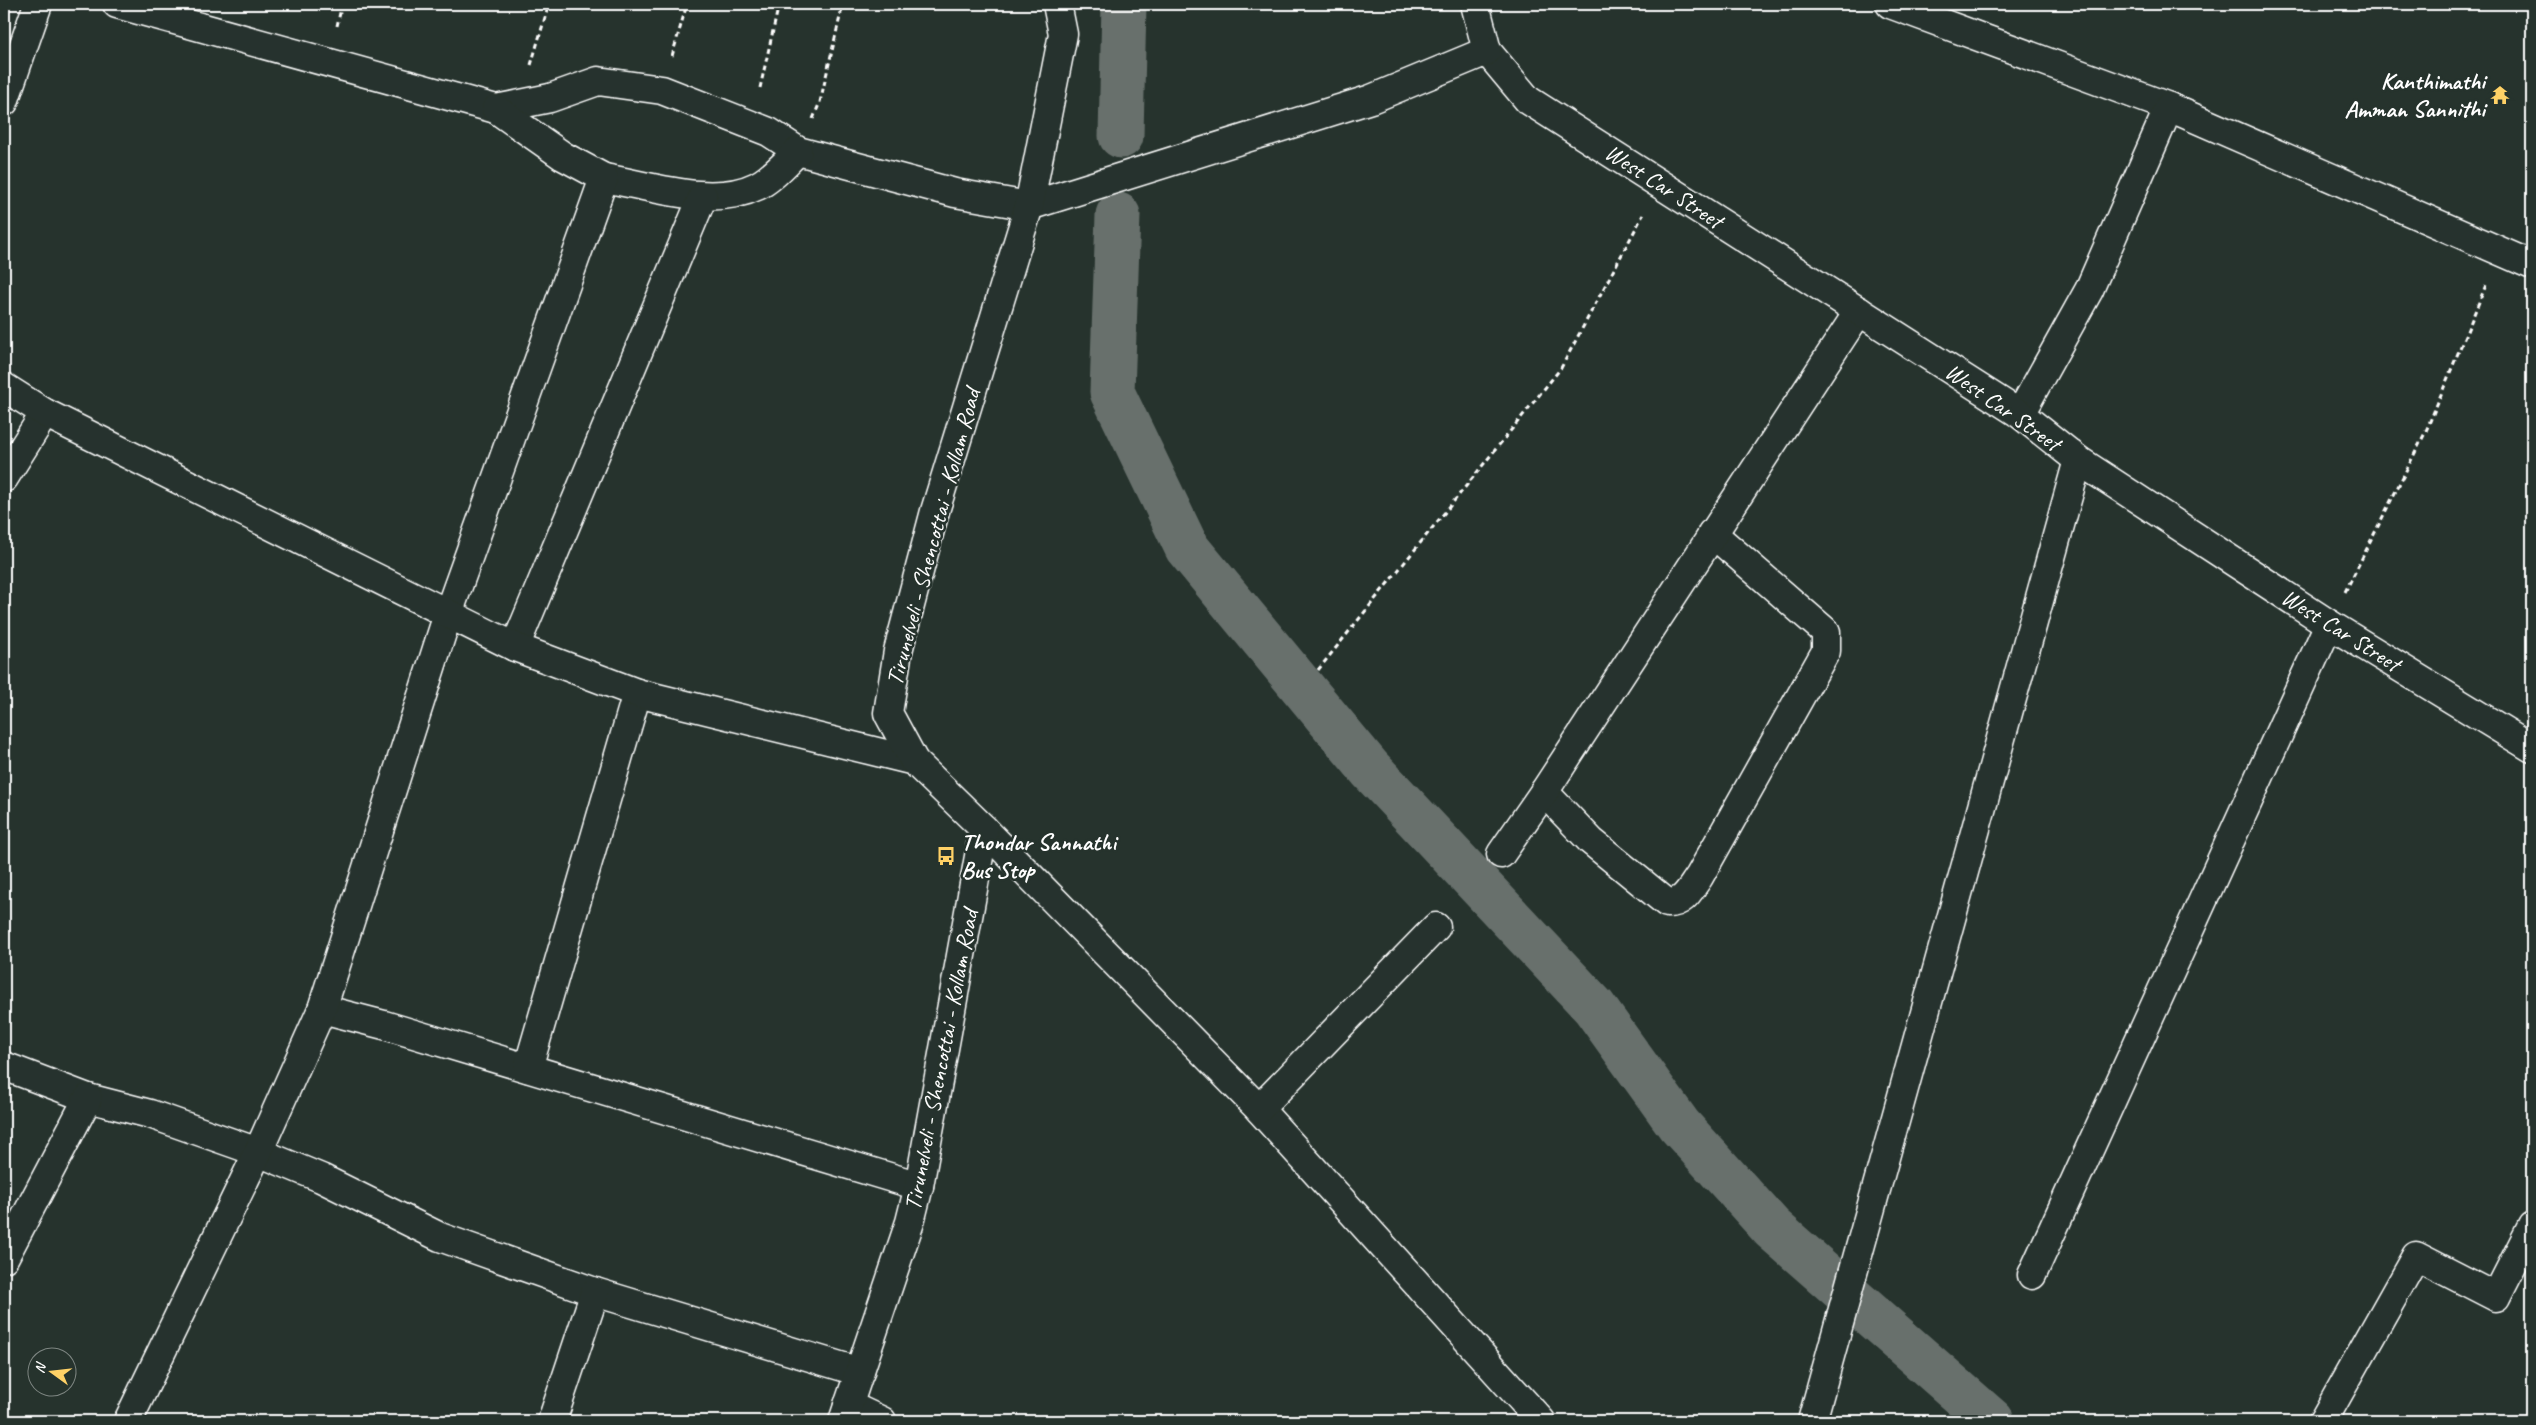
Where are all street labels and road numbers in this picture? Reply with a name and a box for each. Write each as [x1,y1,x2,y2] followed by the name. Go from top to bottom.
[1600,137,1731,237] street label: West Car Street
[1939,356,2069,460] street label: West Car Street
[879,382,988,688] street label: Tirunelveli - Shencottai - Kollam Road
[2276,582,2408,680] street label: West Car Street
[897,904,986,1213] street label: Tirunelveli - Shencottai - Kollam Road

